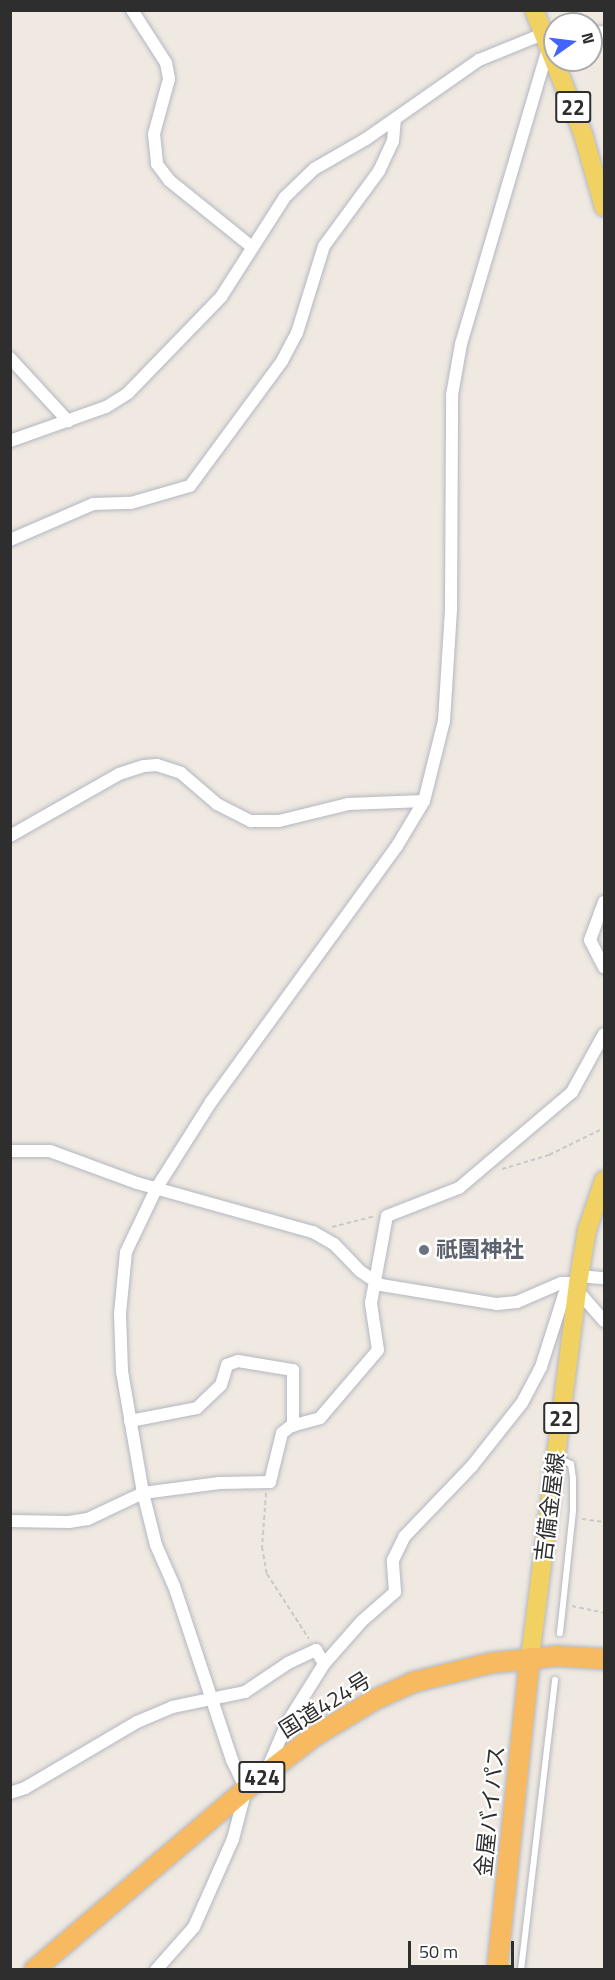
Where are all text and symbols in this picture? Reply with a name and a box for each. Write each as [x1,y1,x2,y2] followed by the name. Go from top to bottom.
[543,12,603,72] north arrow
[576,30,602,46] text: N
[555,89,591,125] road number: 22
[436,1237,524,1263] place label: 祇園神社
[417,1243,431,1257] marker: 祇園神社
[543,1400,579,1436] road number: 22
[530,1451,570,1563] street label: 吉備金屋線
[274,1667,376,1743] street label: 国道424号
[470,1744,510,1878] street label: 金屋バイパス
[238,1759,286,1795] road number: 424
[411,1929,518,1967] scale bar
[419,1938,458,1965] text: 50 m

